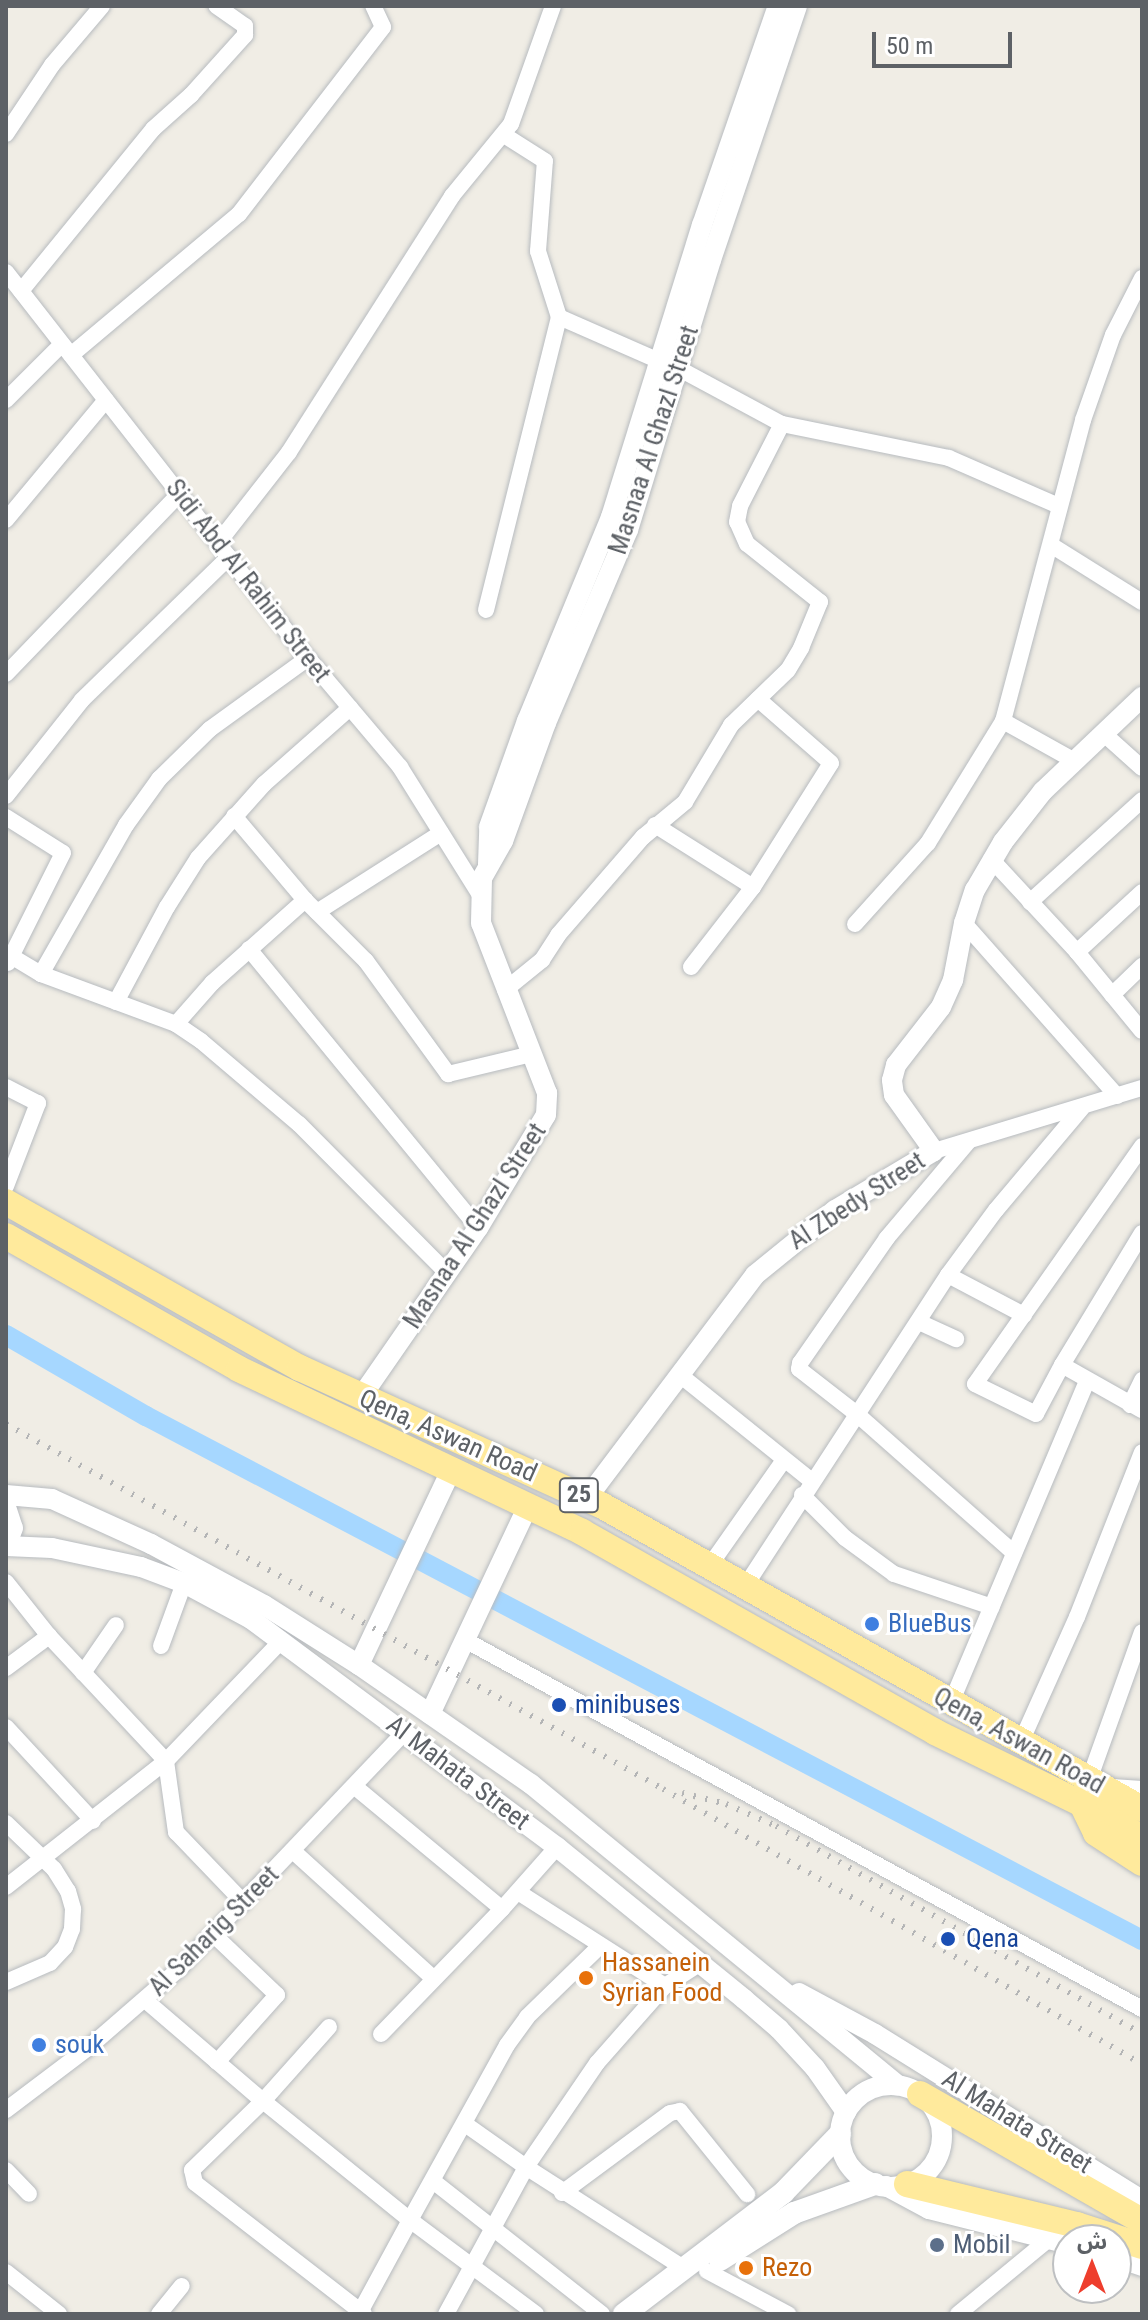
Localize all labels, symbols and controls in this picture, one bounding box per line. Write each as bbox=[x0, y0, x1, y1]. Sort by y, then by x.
scale bar bbox=[876, 16, 1016, 66]
text: 50 m bbox=[886, 32, 933, 60]
street label: Masnaa Al Ghazl Street bbox=[602, 322, 706, 558]
street label: Sidi Abd Al Rahim Street bbox=[159, 473, 337, 689]
street label: Masnaa Al Ghazl Street bbox=[397, 1117, 553, 1335]
street label: Al Zbedy Street bbox=[783, 1145, 931, 1257]
street label: Qena, Aswan Road bbox=[354, 1383, 542, 1489]
road number: 25 bbox=[557, 1475, 601, 1515]
place label: BlueBus bbox=[888, 1608, 972, 1640]
marker: BlueBus bbox=[863, 1615, 881, 1633]
street label: Qena, Aswan Road bbox=[928, 1681, 1110, 1801]
place label: minibuses bbox=[575, 1689, 680, 1721]
marker: minibuses bbox=[550, 1696, 568, 1714]
street label: Al Mahata Street bbox=[380, 1709, 536, 1837]
street label: Al Saharig Street bbox=[142, 1859, 286, 2003]
place label: Qena bbox=[966, 1923, 1019, 1955]
marker: Qena bbox=[937, 1928, 959, 1950]
place label: Hassanein Syrian Food bbox=[602, 1947, 722, 2008]
marker: Hassanein Syrian Food bbox=[577, 1969, 595, 1987]
place label: souk bbox=[55, 2029, 104, 2061]
marker: souk bbox=[30, 2036, 48, 2054]
street label: Al Mahata Street bbox=[936, 2063, 1098, 2181]
north arrow bbox=[1052, 2224, 1132, 2304]
place label: Mobil bbox=[953, 2229, 1010, 2261]
text: ش bbox=[1077, 2229, 1107, 2254]
marker: Mobil bbox=[928, 2236, 946, 2254]
place label: Rezo bbox=[762, 2252, 812, 2284]
marker: Rezo bbox=[737, 2259, 755, 2277]

